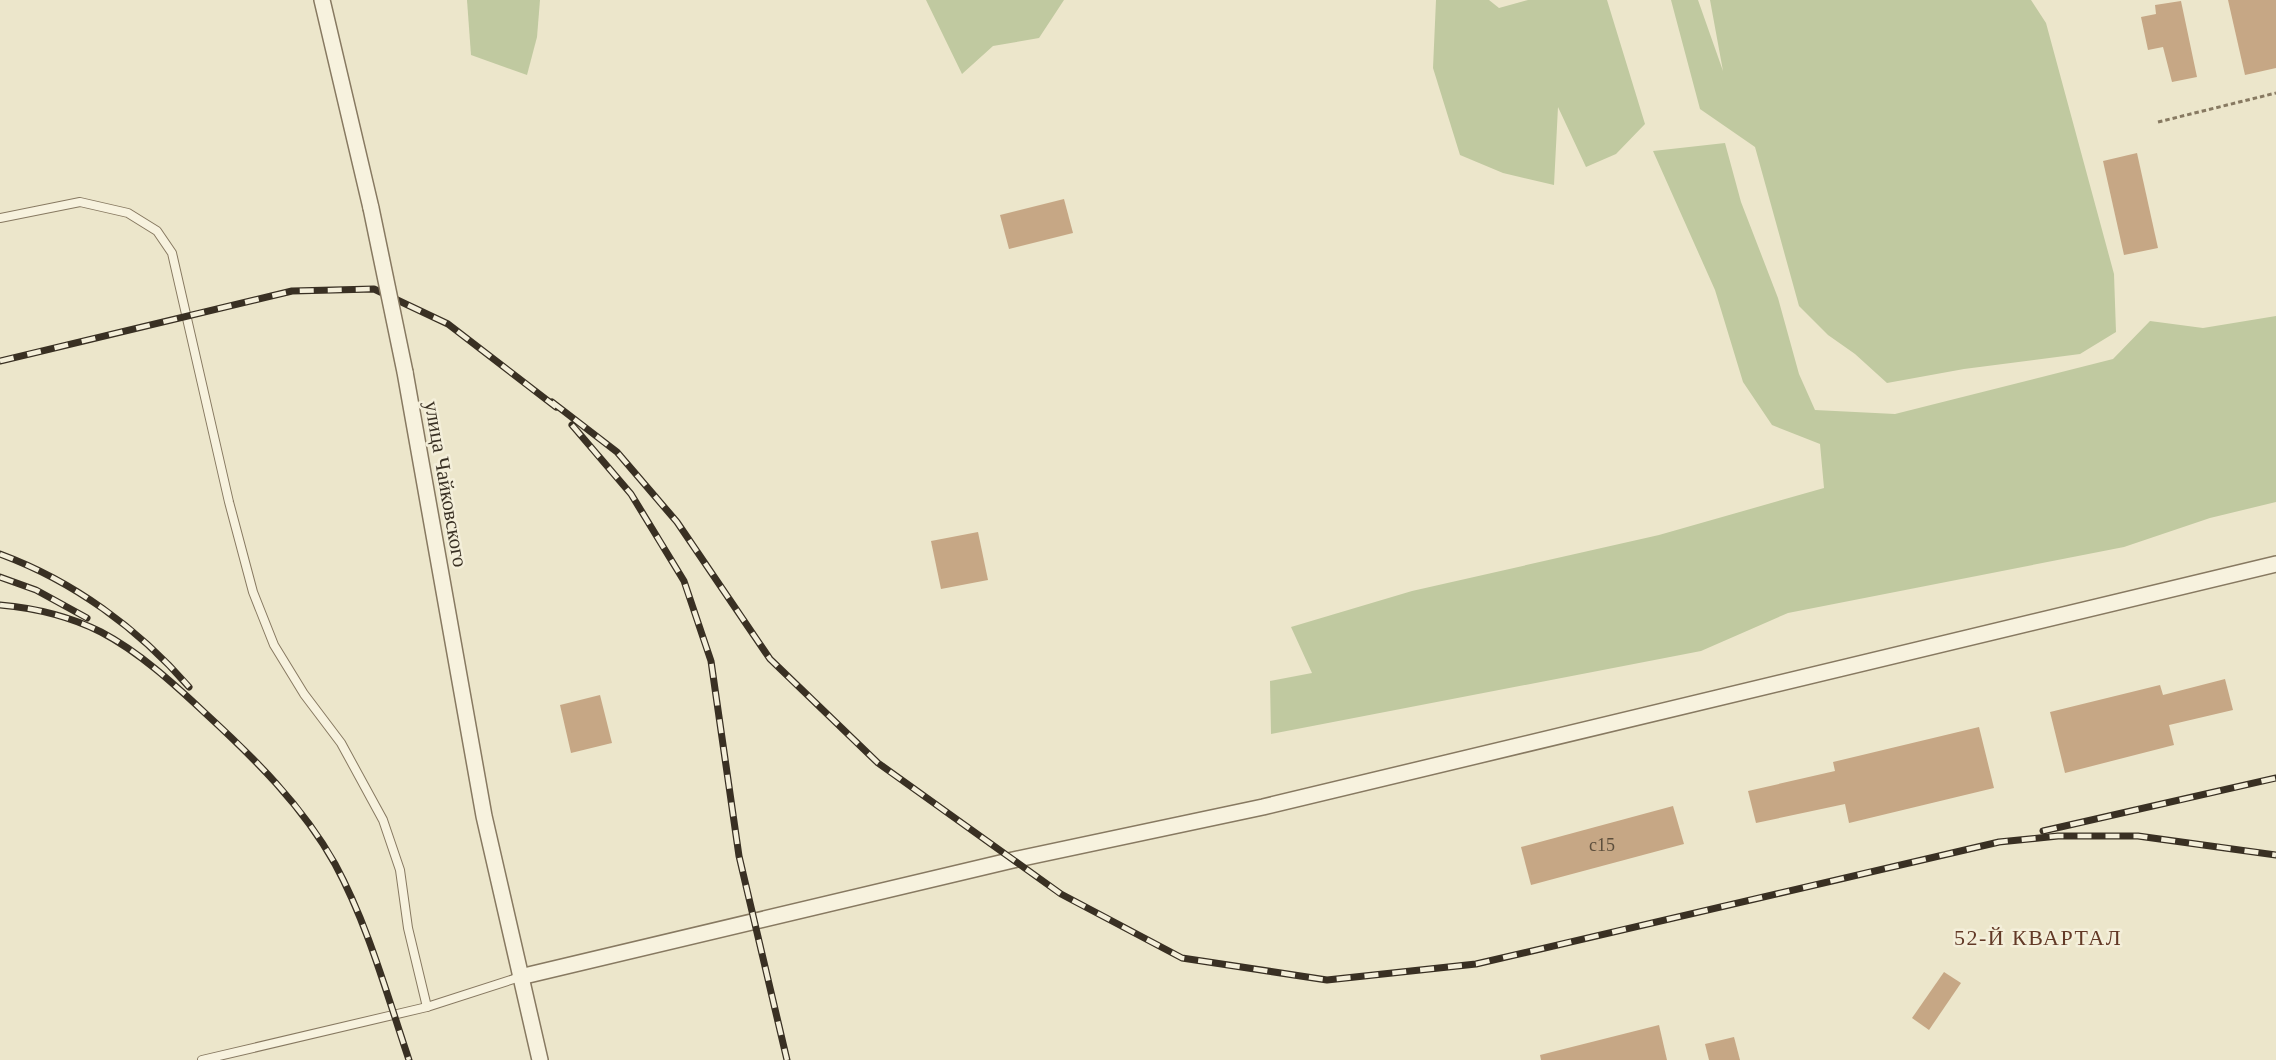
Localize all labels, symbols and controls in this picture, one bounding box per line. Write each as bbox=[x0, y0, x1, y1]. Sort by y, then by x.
street label: улица Чайковского bbox=[420, 399, 472, 569]
house number: с15 bbox=[1589, 835, 1615, 855]
district label: 52-Й КВАРТАЛ bbox=[1954, 925, 2122, 950]

